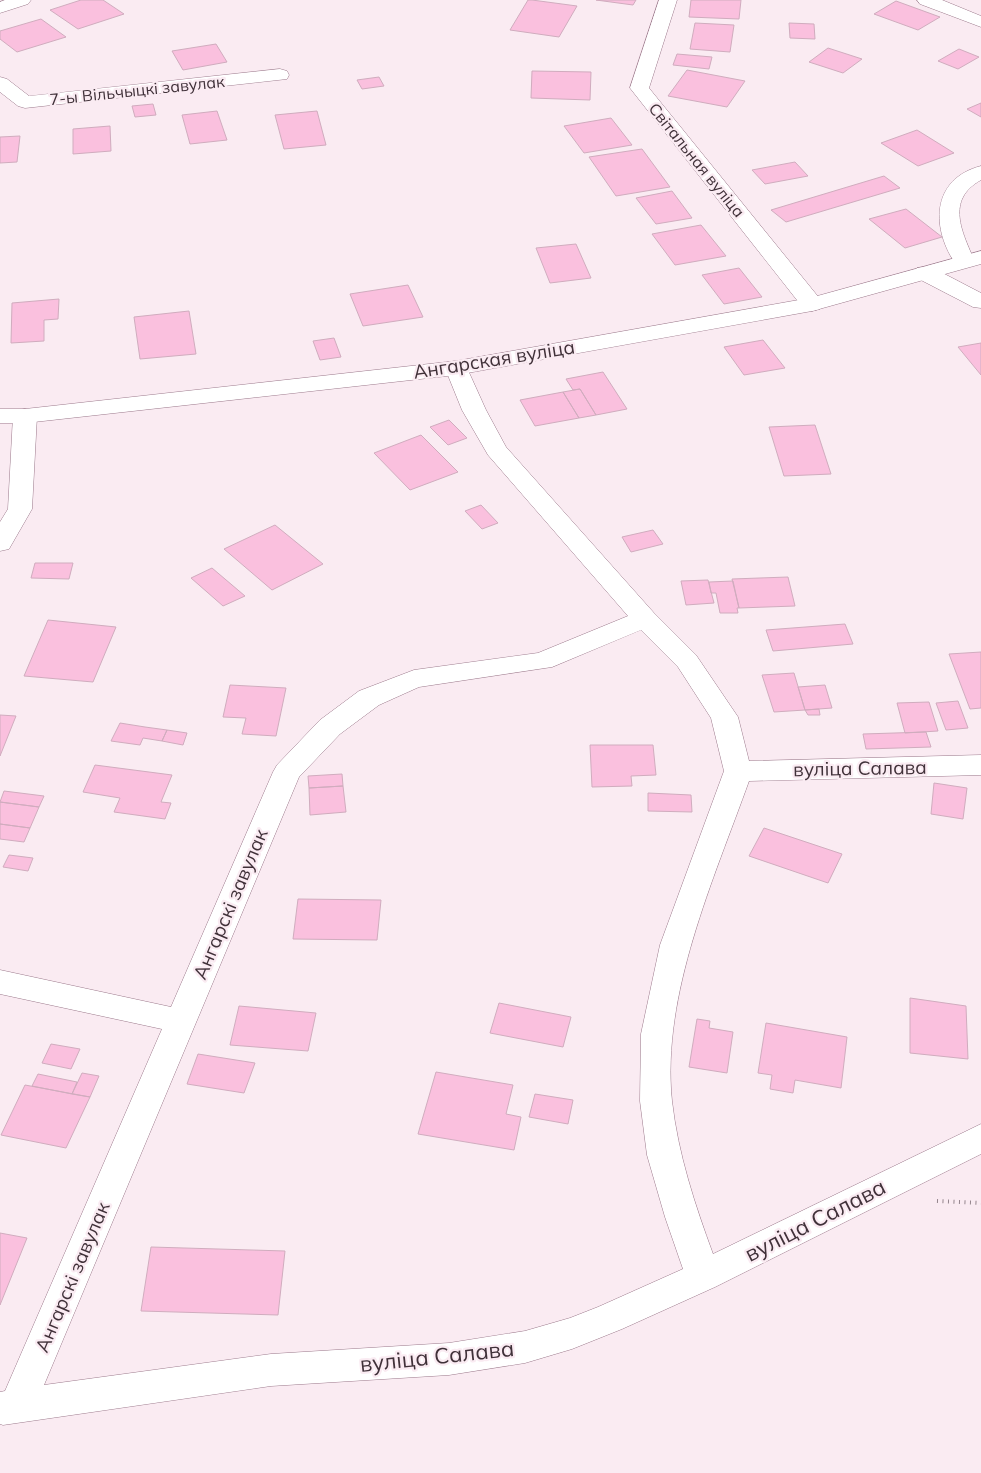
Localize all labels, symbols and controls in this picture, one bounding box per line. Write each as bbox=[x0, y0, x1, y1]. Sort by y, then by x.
street label: 7-ы Вільчыцкі завулак bbox=[49, 71, 226, 109]
street label: Світальная вуліца bbox=[645, 99, 749, 221]
street label: Ангарская вуліца bbox=[412, 334, 576, 384]
street label: вуліца Салава bbox=[793, 755, 927, 781]
street label: Ангарскі завулак bbox=[188, 825, 273, 983]
street label: вуліца Салава bbox=[740, 1172, 890, 1268]
street label: Ангарскі завулак bbox=[30, 1198, 115, 1356]
street label: вуліца Салава bbox=[359, 1334, 515, 1378]

